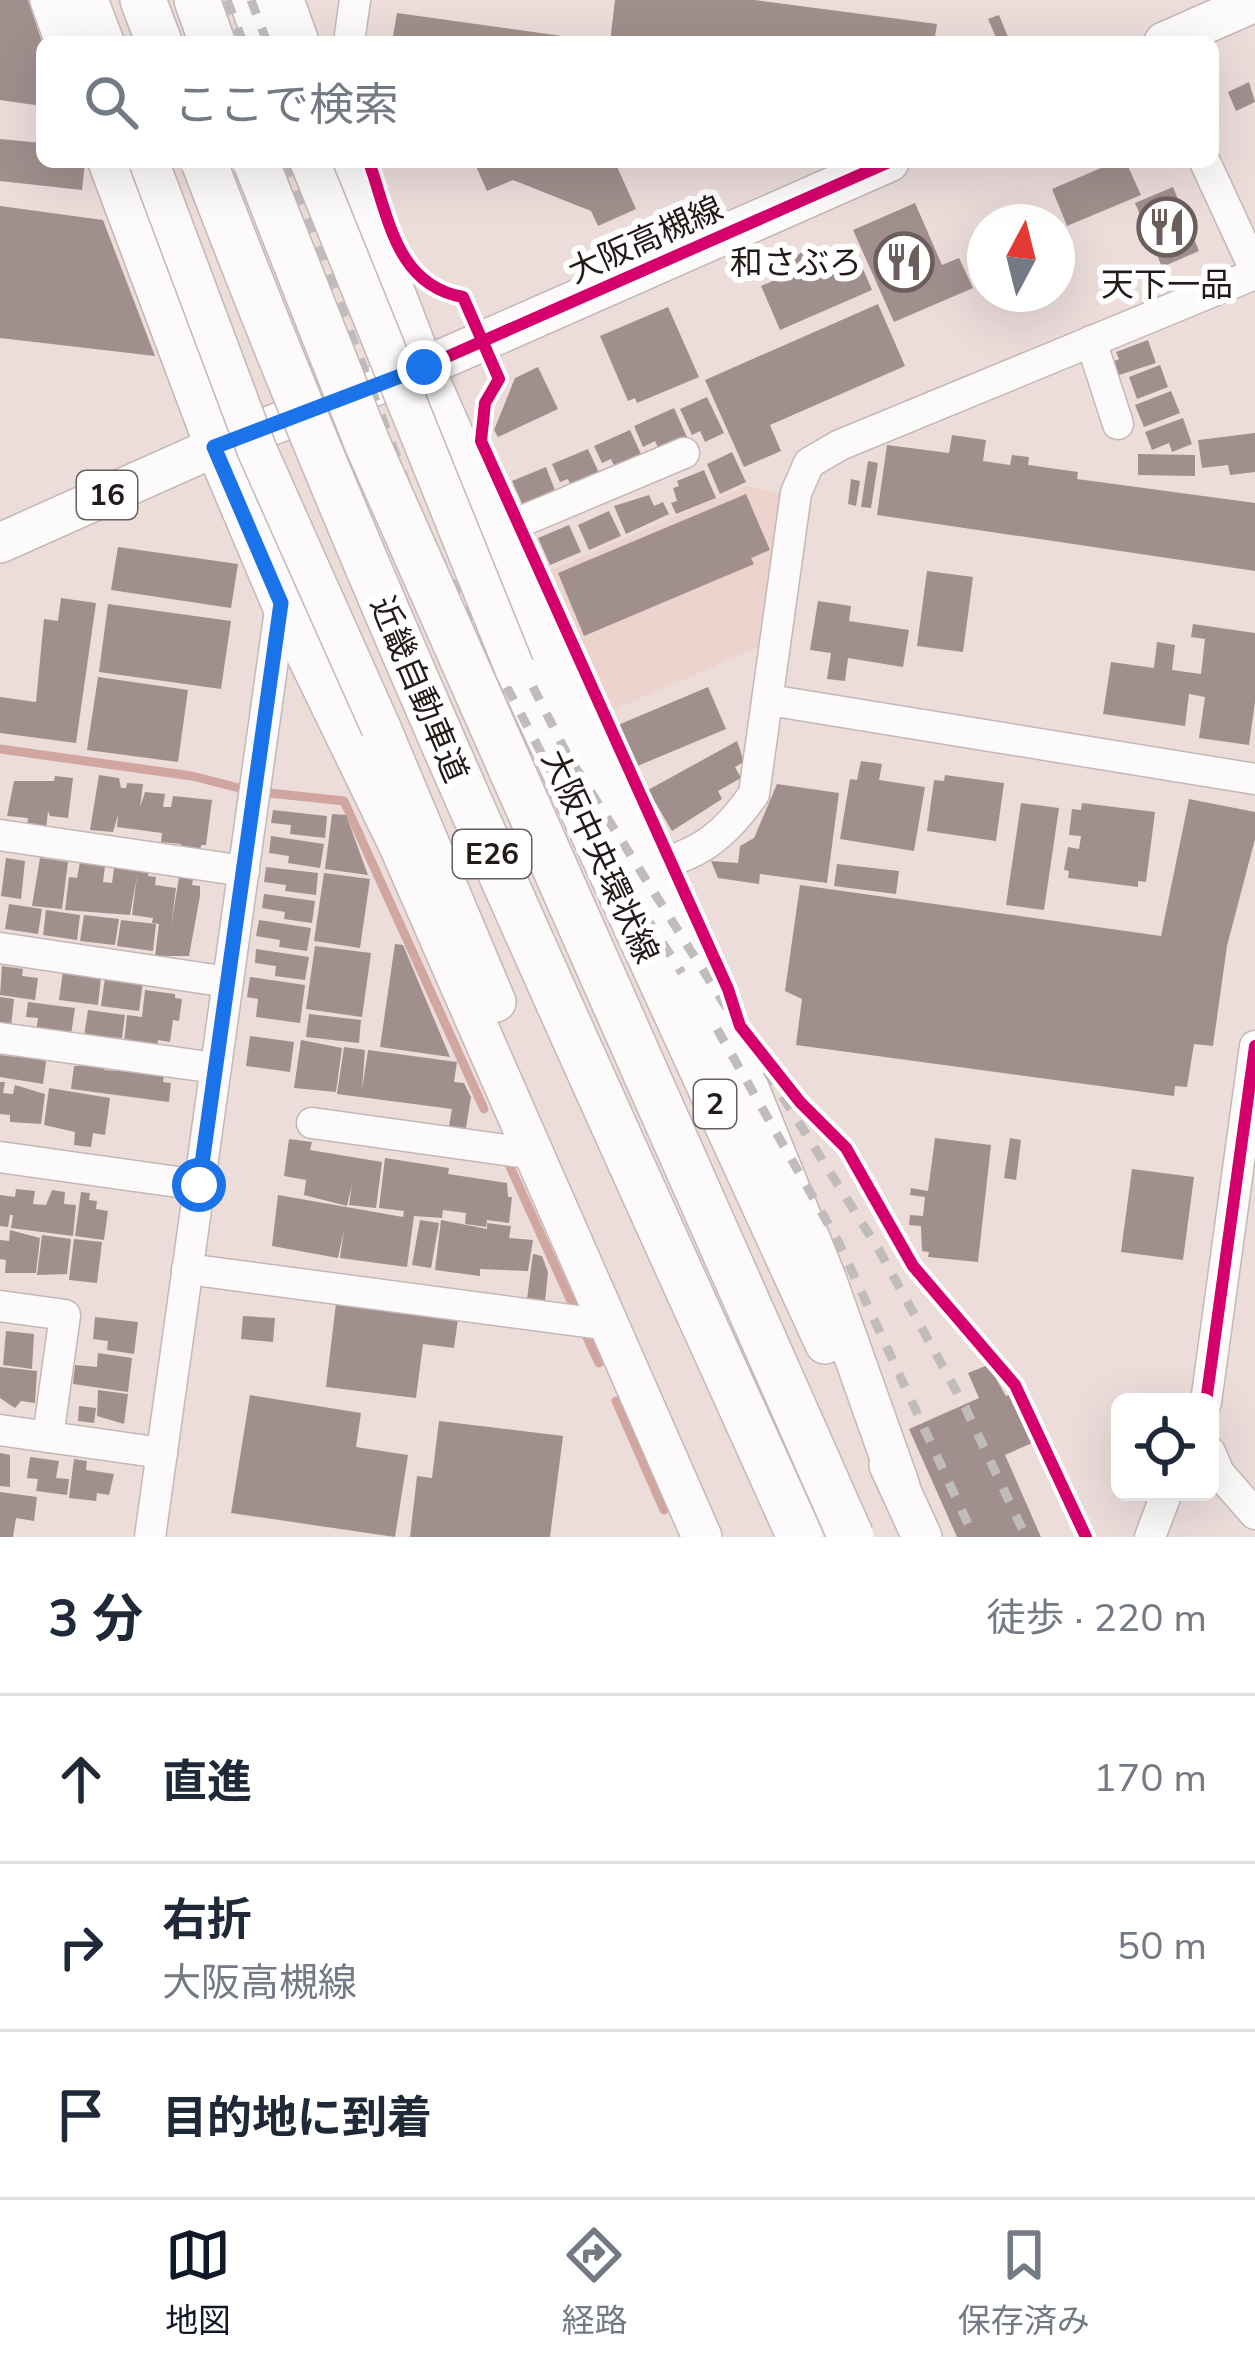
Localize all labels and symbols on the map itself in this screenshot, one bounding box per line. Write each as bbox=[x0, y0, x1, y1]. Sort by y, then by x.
street label: 大阪高槻線 bbox=[561, 186, 730, 294]
restaurant icon: 天下一品 bbox=[1136, 196, 1198, 258]
north arrow bbox=[967, 204, 1075, 312]
restaurant icon: 和さぶろ bbox=[873, 231, 935, 293]
place label: 和さぶろ bbox=[730, 241, 862, 286]
place label: 天下一品 bbox=[1101, 263, 1233, 308]
route end bbox=[397, 340, 451, 394]
road number: 16 bbox=[77, 471, 137, 519]
street label: 近畿自動車道 bbox=[359, 590, 478, 790]
street label: 大阪中央環状線 bbox=[530, 742, 669, 971]
road number: E26 bbox=[453, 830, 531, 878]
road number: 2 bbox=[694, 1080, 736, 1128]
route start bbox=[172, 1158, 226, 1212]

